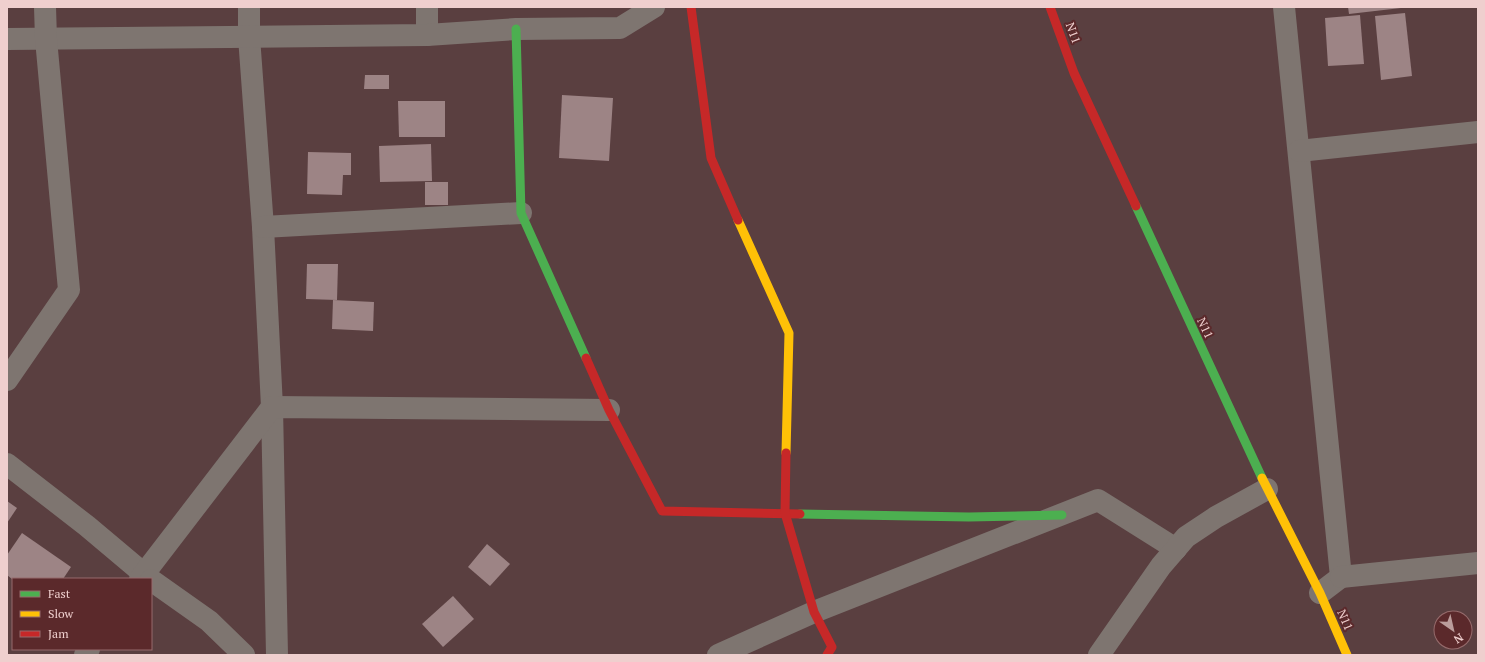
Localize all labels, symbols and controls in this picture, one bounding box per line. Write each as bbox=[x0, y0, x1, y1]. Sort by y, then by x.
street label: N11 bbox=[1063, 20, 1084, 46]
street label: N11 bbox=[1194, 315, 1217, 341]
legend bbox=[12, 578, 152, 650]
text: Fast bbox=[48, 586, 71, 601]
text: Slow bbox=[48, 606, 74, 621]
street label: N11 bbox=[1334, 607, 1357, 633]
north arrow bbox=[1433, 610, 1473, 650]
text: Jam bbox=[48, 626, 69, 641]
text: N bbox=[1451, 630, 1466, 647]

